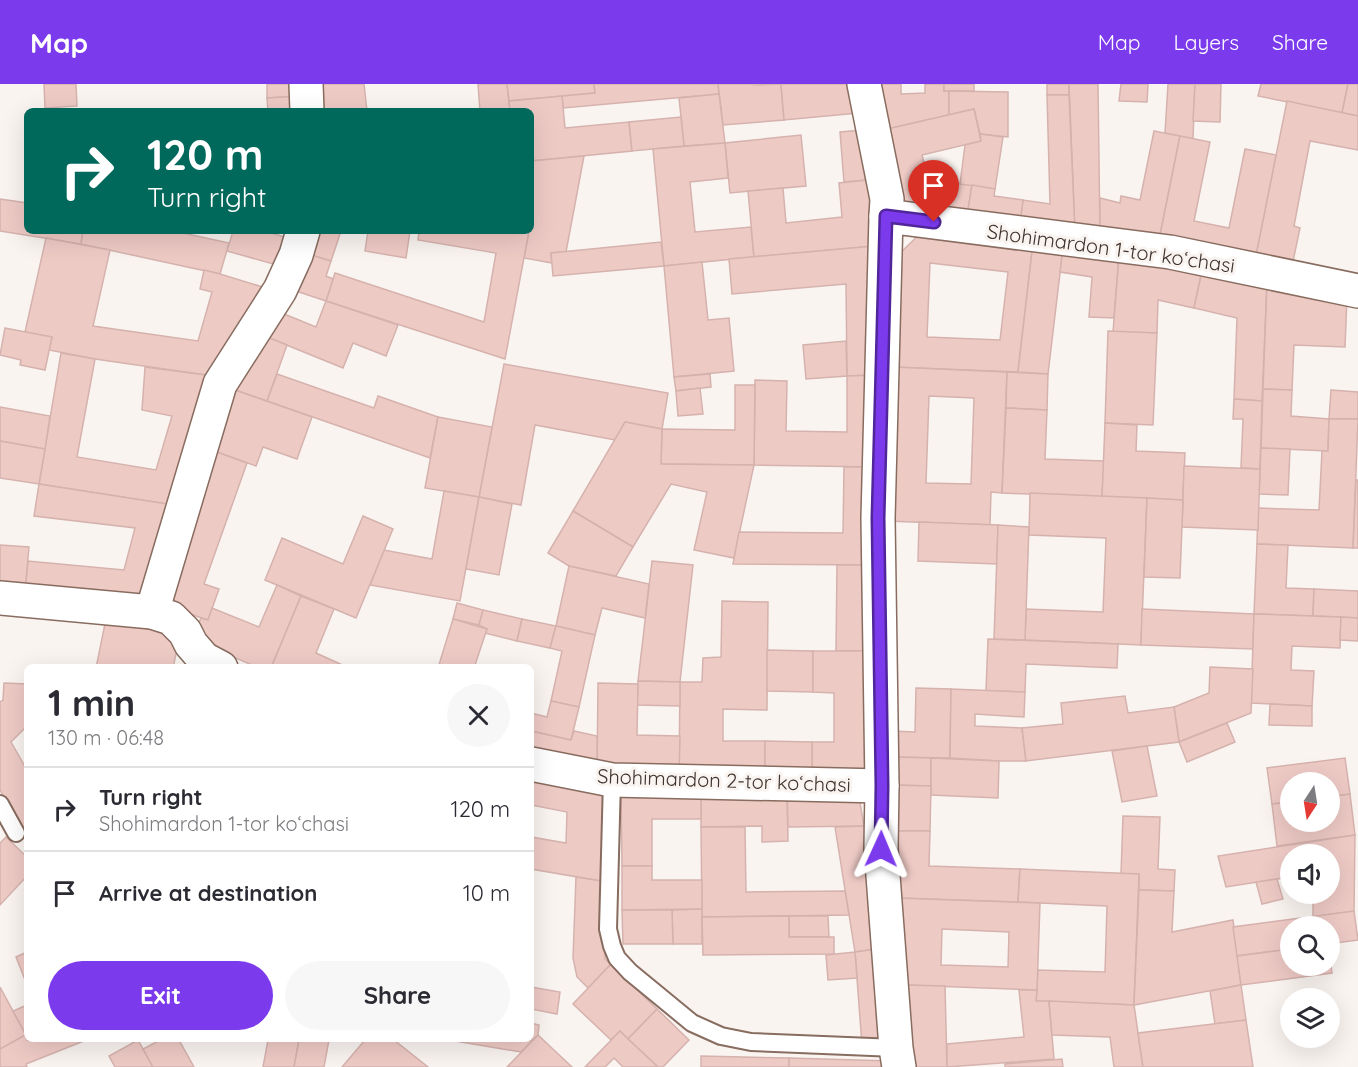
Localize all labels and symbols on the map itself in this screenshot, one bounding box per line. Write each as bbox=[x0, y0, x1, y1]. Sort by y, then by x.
pin bbox=[908, 160, 959, 222]
street label: Shohimardon 1-tor koʻchasi bbox=[985, 218, 1237, 278]
street label: Shohimardon 2-tor koʻchasi bbox=[597, 763, 851, 797]
north arrow bbox=[1280, 772, 1340, 832]
position arrow bbox=[849, 817, 913, 881]

